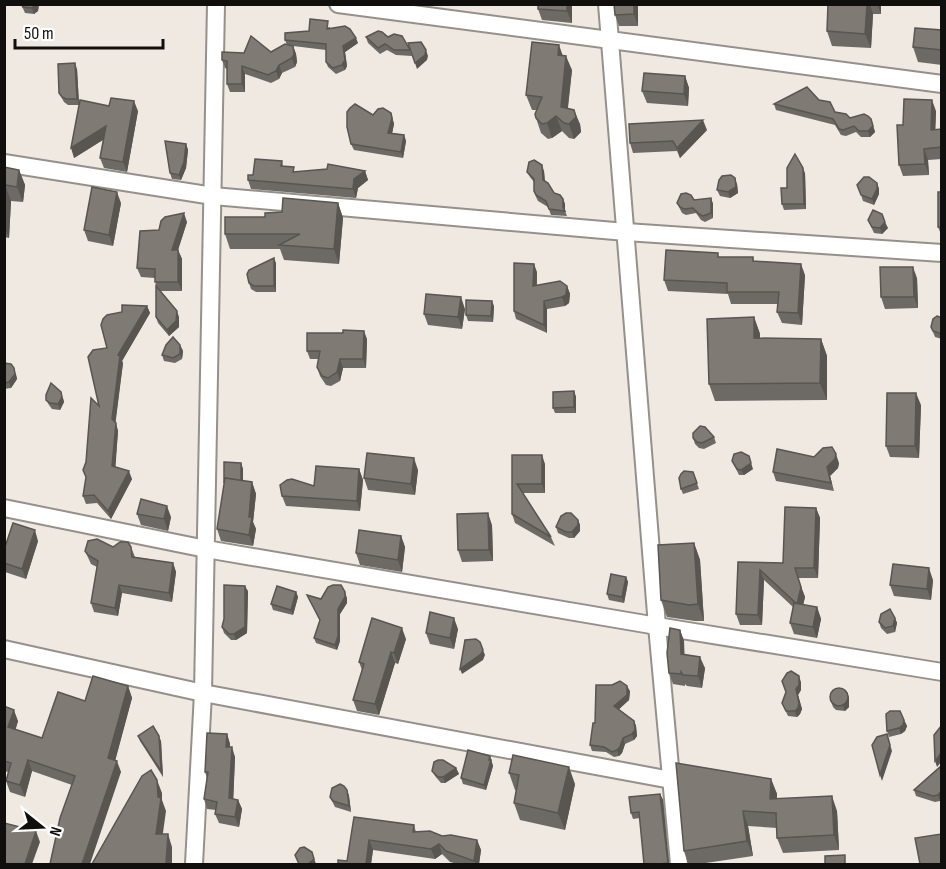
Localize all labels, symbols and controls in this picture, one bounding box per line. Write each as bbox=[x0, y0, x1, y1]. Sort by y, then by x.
scale bar bbox=[15, 12, 164, 50]
text: 50 m bbox=[24, 23, 54, 44]
north arrow bbox=[12, 797, 72, 857]
text: N bbox=[44, 824, 65, 838]

